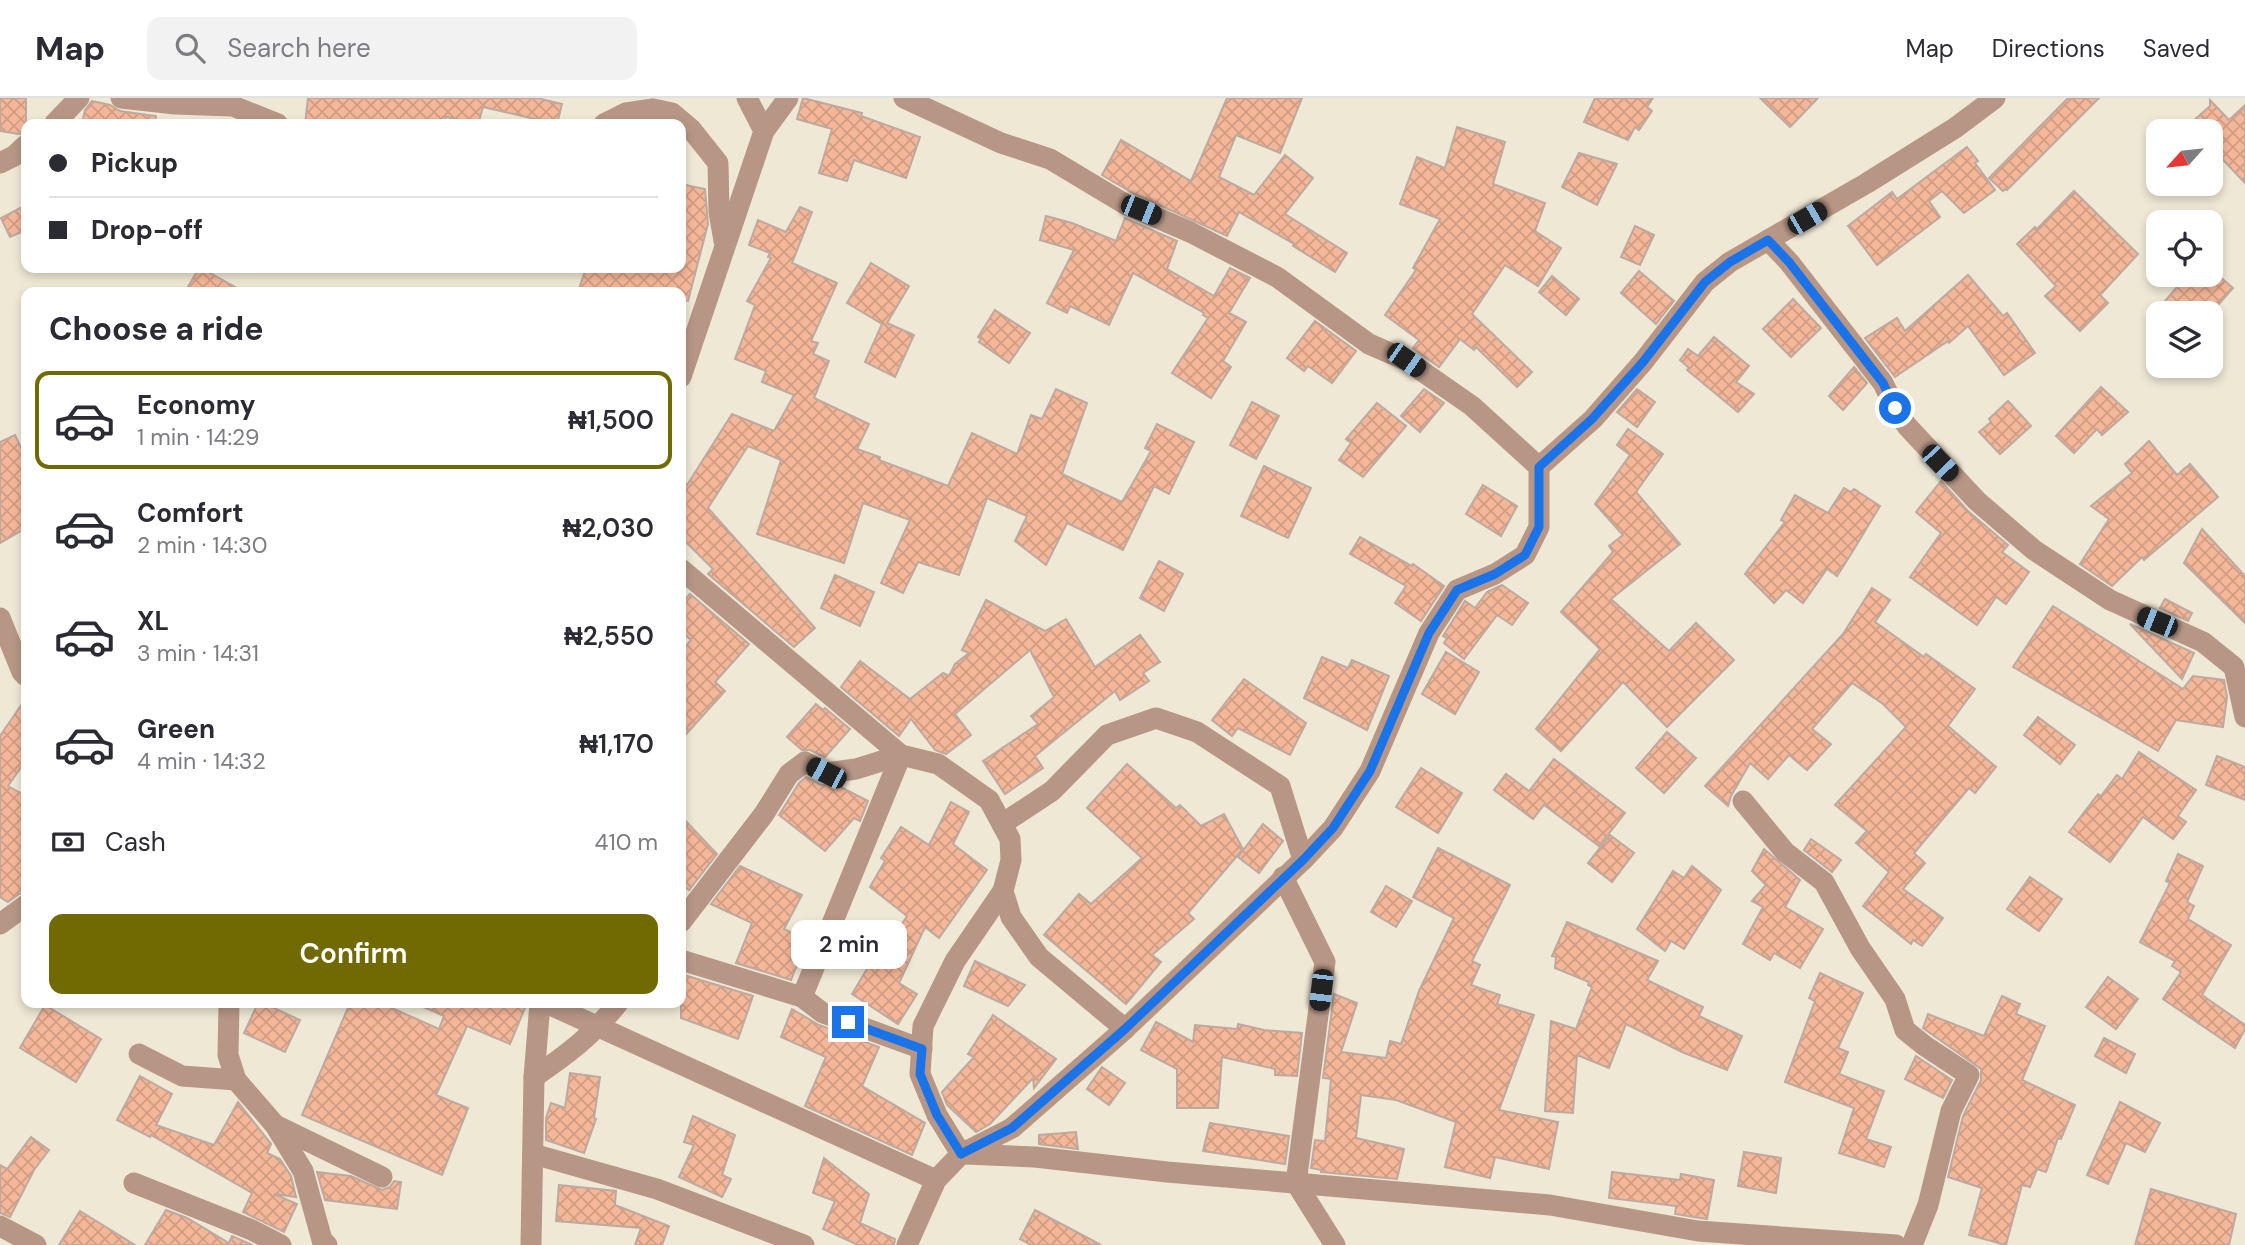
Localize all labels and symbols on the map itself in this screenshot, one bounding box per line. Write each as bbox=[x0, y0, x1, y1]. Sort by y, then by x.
north arrow bbox=[2146, 119, 2222, 196]
car bbox=[1118, 192, 1165, 228]
car bbox=[1784, 198, 1831, 238]
car bbox=[1383, 339, 1430, 381]
route start bbox=[1879, 392, 1911, 424]
car bbox=[1918, 441, 1963, 485]
car bbox=[2134, 604, 2181, 640]
car bbox=[803, 754, 850, 792]
callout: 2 min bbox=[790, 920, 906, 970]
car bbox=[1309, 968, 1334, 1012]
route end bbox=[832, 1006, 864, 1038]

